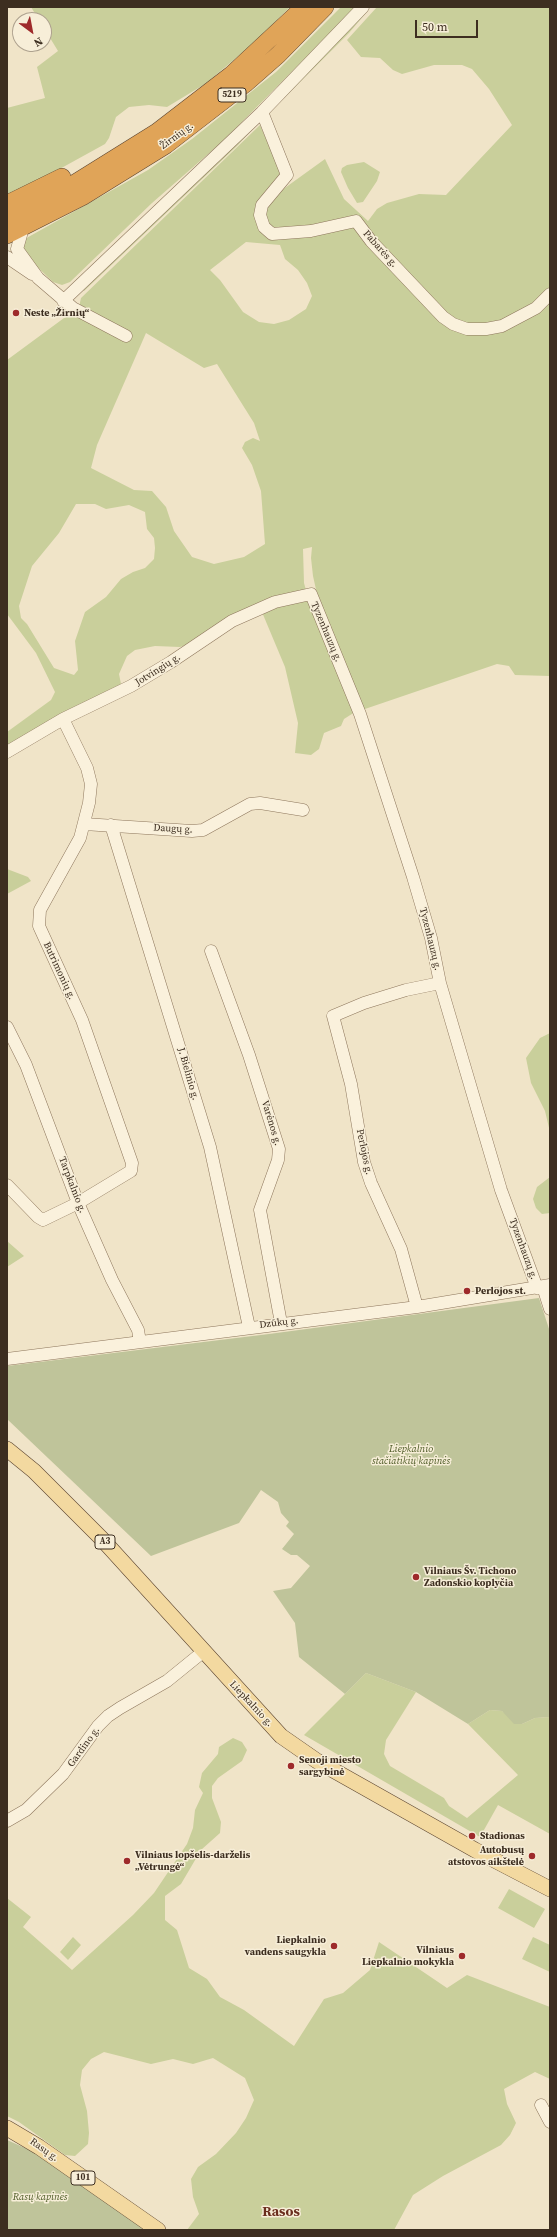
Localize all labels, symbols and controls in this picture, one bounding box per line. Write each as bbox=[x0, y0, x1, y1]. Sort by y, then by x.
north arrow bbox=[12, 12, 52, 52]
scale bar bbox=[417, 12, 480, 38]
text: 50 m bbox=[422, 19, 448, 35]
text: N bbox=[31, 33, 45, 50]
road number: 5219 bbox=[218, 88, 246, 102]
street label: Žirnių g. bbox=[158, 120, 196, 152]
street label: Pabarės g. bbox=[360, 228, 400, 270]
place label: Neste „Žirnių“ bbox=[24, 307, 89, 319]
marker: Neste „Žirnių“ bbox=[11, 308, 21, 318]
street label: Tyzenhauzų g. bbox=[308, 600, 344, 664]
street label: Jotvingių g. bbox=[133, 651, 183, 689]
street label: Daugų g. bbox=[153, 822, 193, 836]
street label: Tyzenhauzų g. bbox=[416, 906, 444, 972]
street label: Butrimonių g. bbox=[40, 940, 78, 1002]
street label: J. Bielinio g. bbox=[175, 1046, 201, 1102]
street label: Varėnos g. bbox=[258, 1099, 284, 1147]
street label: Perlojos g. bbox=[353, 1128, 375, 1176]
street label: Tarpkalnio g. bbox=[56, 1155, 88, 1215]
street label: Tyzenhauzų g. bbox=[506, 1217, 540, 1281]
place label: Perlojos st. bbox=[475, 1285, 526, 1297]
marker: Perlojos st. bbox=[462, 1286, 472, 1296]
street label: Dzūkų g. bbox=[259, 1315, 299, 1331]
park label: Liepkalnio stačiatikių kapinės bbox=[372, 1443, 450, 1466]
road number: A3 bbox=[95, 1535, 115, 1549]
place label: Vilniaus Šv. Tichono Zadonskio koplyčia bbox=[424, 1565, 516, 1588]
marker: Vilniaus Šv. Tichono Zadonskio koplyčia bbox=[411, 1572, 421, 1582]
street label: Liepkalnio g. bbox=[227, 1679, 275, 1729]
street label: Gardino g. bbox=[65, 1725, 103, 1769]
place label: Senoji miesto sargybinė bbox=[299, 1754, 361, 1778]
marker: Senoji miesto sargybinė bbox=[286, 1761, 296, 1771]
place label: Stadionas bbox=[480, 1830, 525, 1842]
marker: Stadionas bbox=[467, 1831, 477, 1841]
place label: Autobusų atstovos aikštelė bbox=[448, 1844, 524, 1868]
place label: Vilniaus lopšelis-darželis „Vėtrungė“ bbox=[135, 1849, 250, 1872]
marker: Autobusų atstovos aikštelė bbox=[527, 1851, 537, 1861]
marker: Vilniaus lopšelis-darželis „Vėtrungė“ bbox=[122, 1856, 132, 1866]
place label: Liepkalnio vandens saugykla bbox=[245, 1934, 326, 1958]
marker: Liepkalnio vandens saugykla bbox=[329, 1941, 339, 1951]
place label: Vilniaus Liepkalnio mokykla bbox=[362, 1944, 454, 1968]
marker: Vilniaus Liepkalnio mokykla bbox=[457, 1951, 467, 1961]
street label: Rasų g. bbox=[27, 2136, 61, 2164]
road number: 101 bbox=[71, 2171, 95, 2185]
park label: Rasų kapinės bbox=[13, 2191, 67, 2203]
district label: Rasos bbox=[262, 2204, 300, 2220]

